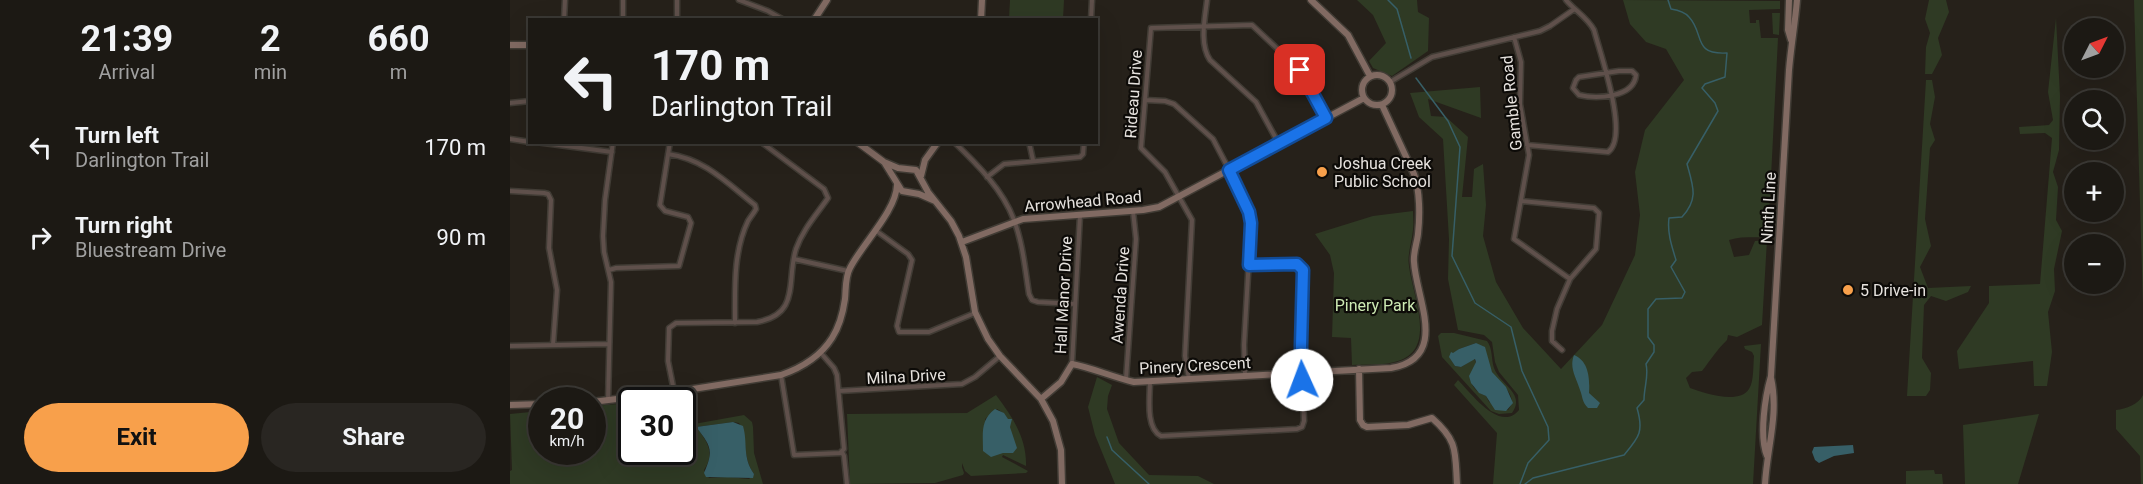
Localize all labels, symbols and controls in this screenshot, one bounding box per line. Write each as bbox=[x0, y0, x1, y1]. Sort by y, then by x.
text: 21:39 bbox=[80, 18, 173, 60]
text: 2 bbox=[260, 18, 281, 60]
text: 660 bbox=[368, 18, 430, 60]
north arrow bbox=[2064, 18, 2124, 78]
map controls bbox=[2064, 18, 2124, 294]
text: 170 m bbox=[651, 41, 770, 90]
icon: left bbox=[552, 42, 630, 120]
pin bbox=[1274, 44, 1325, 95]
street label: Rideau Drive bbox=[1121, 49, 1146, 139]
icon: arrive bbox=[1283, 53, 1316, 86]
street label: Gamble Road bbox=[1497, 54, 1526, 152]
text: Arrival bbox=[98, 60, 155, 84]
text: min bbox=[254, 60, 287, 84]
text: m bbox=[390, 60, 407, 84]
button: search bbox=[2064, 90, 2124, 150]
text: Darlington Trail bbox=[651, 91, 832, 123]
text: Turn left bbox=[75, 123, 159, 148]
icon: left bbox=[24, 131, 57, 164]
text: 170 m bbox=[424, 135, 486, 160]
text: Darlington Trail bbox=[75, 148, 209, 172]
place label: Joshua Creek Public School bbox=[1334, 154, 1432, 191]
button: + bbox=[2064, 162, 2124, 222]
marker: Joshua Creek Public School bbox=[1315, 165, 1329, 179]
street label: Ninth Line bbox=[1757, 172, 1780, 244]
street label: Arrowhead Road bbox=[1023, 187, 1143, 216]
text: Turn right bbox=[75, 213, 172, 238]
icon: right bbox=[24, 221, 57, 254]
text: 90 m bbox=[437, 225, 486, 250]
button: − bbox=[2064, 234, 2124, 294]
street label: Hall Manor Drive bbox=[1051, 236, 1076, 354]
text: Bluestream Drive bbox=[75, 238, 226, 262]
street label: Awenda Drive bbox=[1108, 246, 1133, 344]
place label: 5 Drive-in bbox=[1860, 281, 1926, 300]
marker: 5 Drive-in bbox=[1841, 283, 1855, 297]
park label: Pinery Park bbox=[1335, 296, 1416, 315]
position arrow bbox=[1270, 348, 1334, 412]
street label: Pinery Crescent bbox=[1139, 353, 1251, 378]
street label: Milna Drive bbox=[866, 365, 946, 388]
speed limit sign: 30 bbox=[618, 387, 696, 465]
text: 20 bbox=[550, 401, 584, 436]
button: Exit bbox=[24, 403, 249, 472]
button: Share bbox=[261, 403, 486, 472]
text: km/h bbox=[549, 432, 585, 450]

